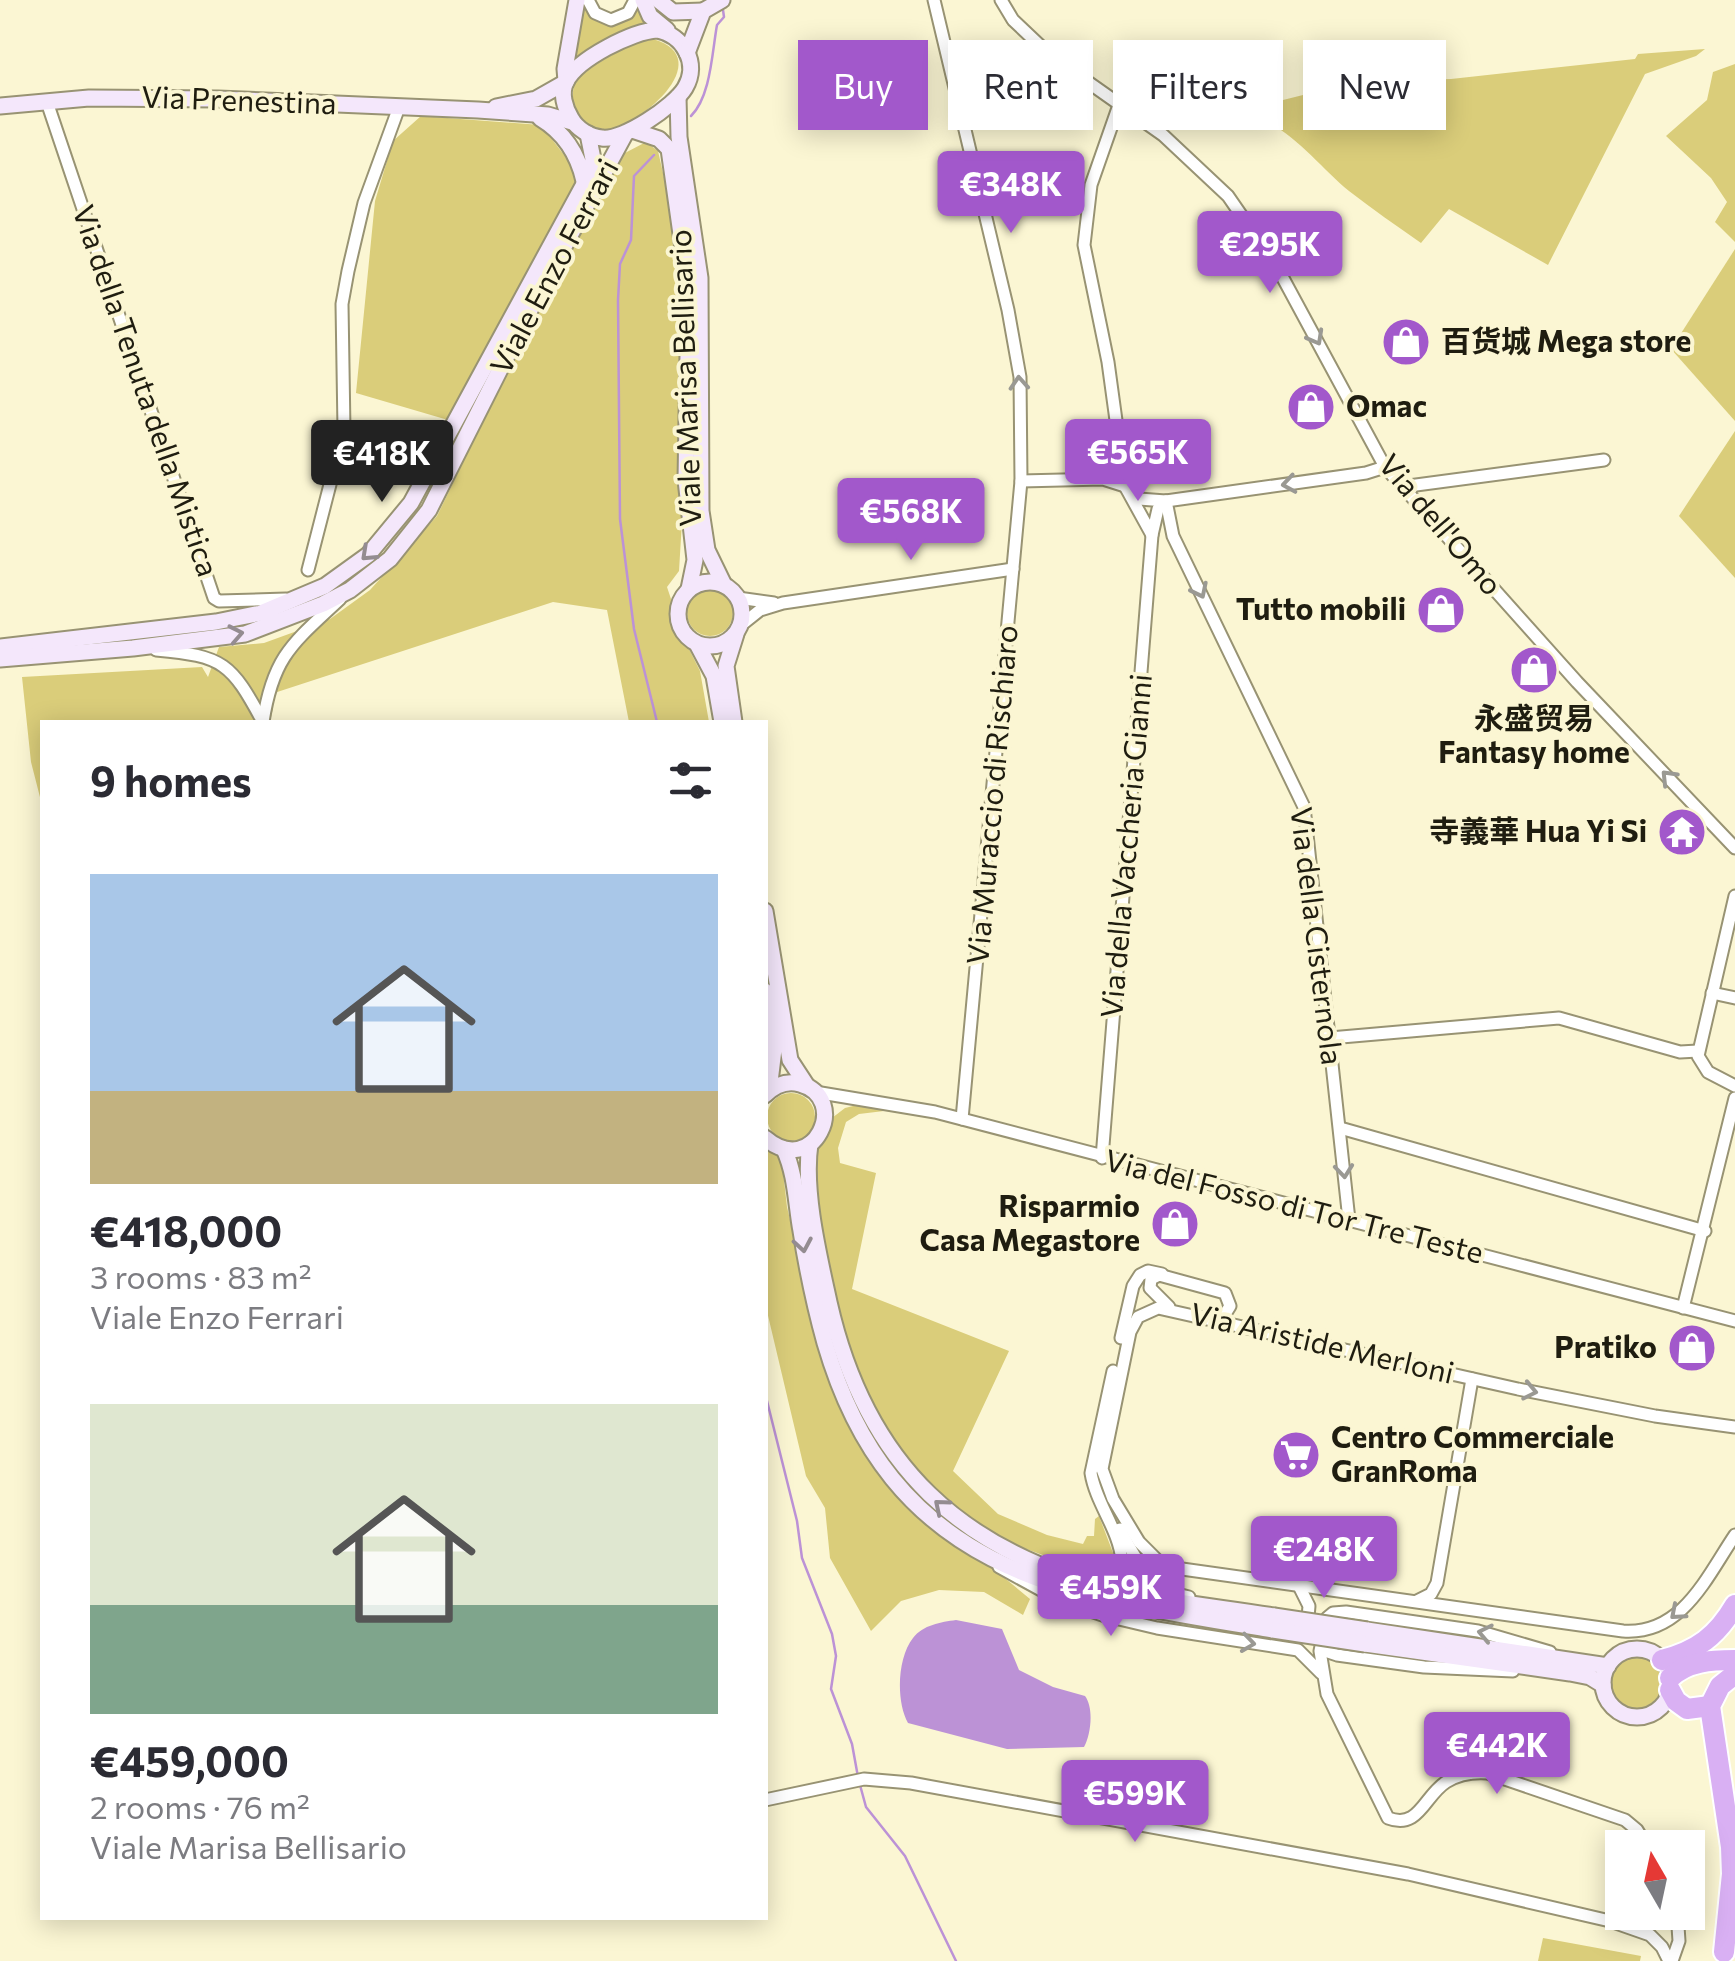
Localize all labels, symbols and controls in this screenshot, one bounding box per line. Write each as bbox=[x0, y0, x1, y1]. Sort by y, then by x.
chip: Buy bbox=[798, 40, 928, 130]
chip: Rent bbox=[948, 40, 1093, 130]
chip: Filters bbox=[1113, 40, 1283, 130]
chip: New bbox=[1303, 40, 1446, 130]
street label: Via Prenestina bbox=[141, 77, 337, 120]
pin: €348K bbox=[941, 151, 1081, 236]
street label: Viale Enzo Ferrari bbox=[481, 152, 625, 380]
text: €348K bbox=[960, 163, 1062, 203]
street label: Via della Tenuta della Mistica bbox=[66, 200, 228, 581]
pin: €295K bbox=[1200, 211, 1340, 296]
text: €295K bbox=[1219, 223, 1321, 263]
street label: Viale Marisa Bellisario bbox=[660, 229, 707, 527]
shop icon: 百货城 Mega store bbox=[1380, 316, 1432, 368]
place label: 百货城 Mega store bbox=[1441, 321, 1691, 358]
one-way arrow bbox=[1304, 327, 1324, 345]
one-way arrow bbox=[1009, 375, 1030, 391]
shop icon: Omac bbox=[1285, 381, 1337, 433]
place label: Omac bbox=[1346, 386, 1427, 423]
pin: €565K bbox=[1068, 419, 1208, 504]
pin: €418K bbox=[312, 420, 452, 505]
text: €565K bbox=[1087, 431, 1189, 471]
text: €418K bbox=[333, 432, 431, 472]
street label: Via dell'Omo bbox=[1372, 445, 1512, 601]
one-way arrow bbox=[1281, 472, 1297, 493]
pin: €568K bbox=[841, 478, 981, 563]
text: €568K bbox=[859, 490, 963, 530]
one-way arrow bbox=[361, 542, 379, 560]
one-way arrow bbox=[1188, 581, 1208, 599]
shop icon: Tutto mobili bbox=[1415, 584, 1467, 636]
place label: Tutto mobili bbox=[1236, 589, 1406, 626]
street label: Via Muraccio di Rischiaro bbox=[957, 624, 1024, 966]
one-way arrow bbox=[227, 625, 244, 646]
shop icon: 永盛贸易 Fantasy home bbox=[1508, 644, 1560, 696]
street label: Via della Vaccheria Gianni bbox=[1091, 672, 1158, 1020]
place label: 永盛贸易 Fantasy home bbox=[1438, 698, 1630, 769]
icon: filters bbox=[663, 753, 718, 808]
text: 9 homes bbox=[90, 754, 252, 806]
one-way arrow bbox=[1662, 771, 1680, 789]
street label: Via della Cisternola bbox=[1284, 805, 1353, 1067]
temple icon: 寺義華 Hua Yi Si bbox=[1656, 806, 1708, 858]
place label: 寺義華 Hua Yi Si bbox=[1429, 811, 1647, 848]
icon: home bbox=[314, 939, 494, 1119]
street label: Via del Fosso di Tor Tre Teste bbox=[1102, 1140, 1488, 1270]
one-way arrow bbox=[1333, 1163, 1355, 1179]
place label: Risparmio Casa Megastore bbox=[919, 1186, 1140, 1257]
shop icon: Risparmio Casa Megastore bbox=[1149, 1198, 1201, 1250]
text: €418,000 bbox=[90, 1204, 282, 1256]
one-way arrow bbox=[792, 1236, 813, 1253]
text: 3 rooms · 83 m² bbox=[90, 1256, 312, 1296]
street label: Via Aristide Merloni bbox=[1187, 1293, 1458, 1390]
text: Viale Enzo Ferrari bbox=[90, 1296, 344, 1336]
shop icon: Pratiko bbox=[1666, 1322, 1718, 1374]
place label: Pratiko bbox=[1554, 1327, 1657, 1364]
one-way arrow bbox=[1521, 1380, 1538, 1401]
place label: Centro Commerciale GranRoma bbox=[1331, 1417, 1614, 1488]
supermarket icon: Centro Commerciale GranRoma bbox=[1270, 1429, 1322, 1481]
icon: home bbox=[314, 1469, 494, 1649]
one-way arrow bbox=[935, 1500, 953, 1518]
pin: €248K bbox=[1254, 1516, 1394, 1601]
text: €248K bbox=[1273, 1528, 1375, 1568]
pin: €459K bbox=[1041, 1554, 1181, 1639]
text: €459K bbox=[1060, 1566, 1162, 1606]
one-way arrow bbox=[1670, 1601, 1688, 1619]
one-way arrow bbox=[1476, 1624, 1493, 1645]
one-way arrow bbox=[1241, 1632, 1257, 1653]
pin: €442K bbox=[1427, 1712, 1567, 1797]
text: €442K bbox=[1446, 1724, 1548, 1764]
text: €459,000 bbox=[90, 1734, 289, 1786]
pin: €599K bbox=[1065, 1760, 1205, 1845]
text: €599K bbox=[1083, 1772, 1187, 1812]
text: 2 rooms · 76 m² bbox=[90, 1786, 310, 1826]
text: Viale Marisa Bellisario bbox=[90, 1826, 407, 1866]
north arrow bbox=[1605, 1830, 1705, 1930]
map controls bbox=[1605, 1830, 1705, 1930]

